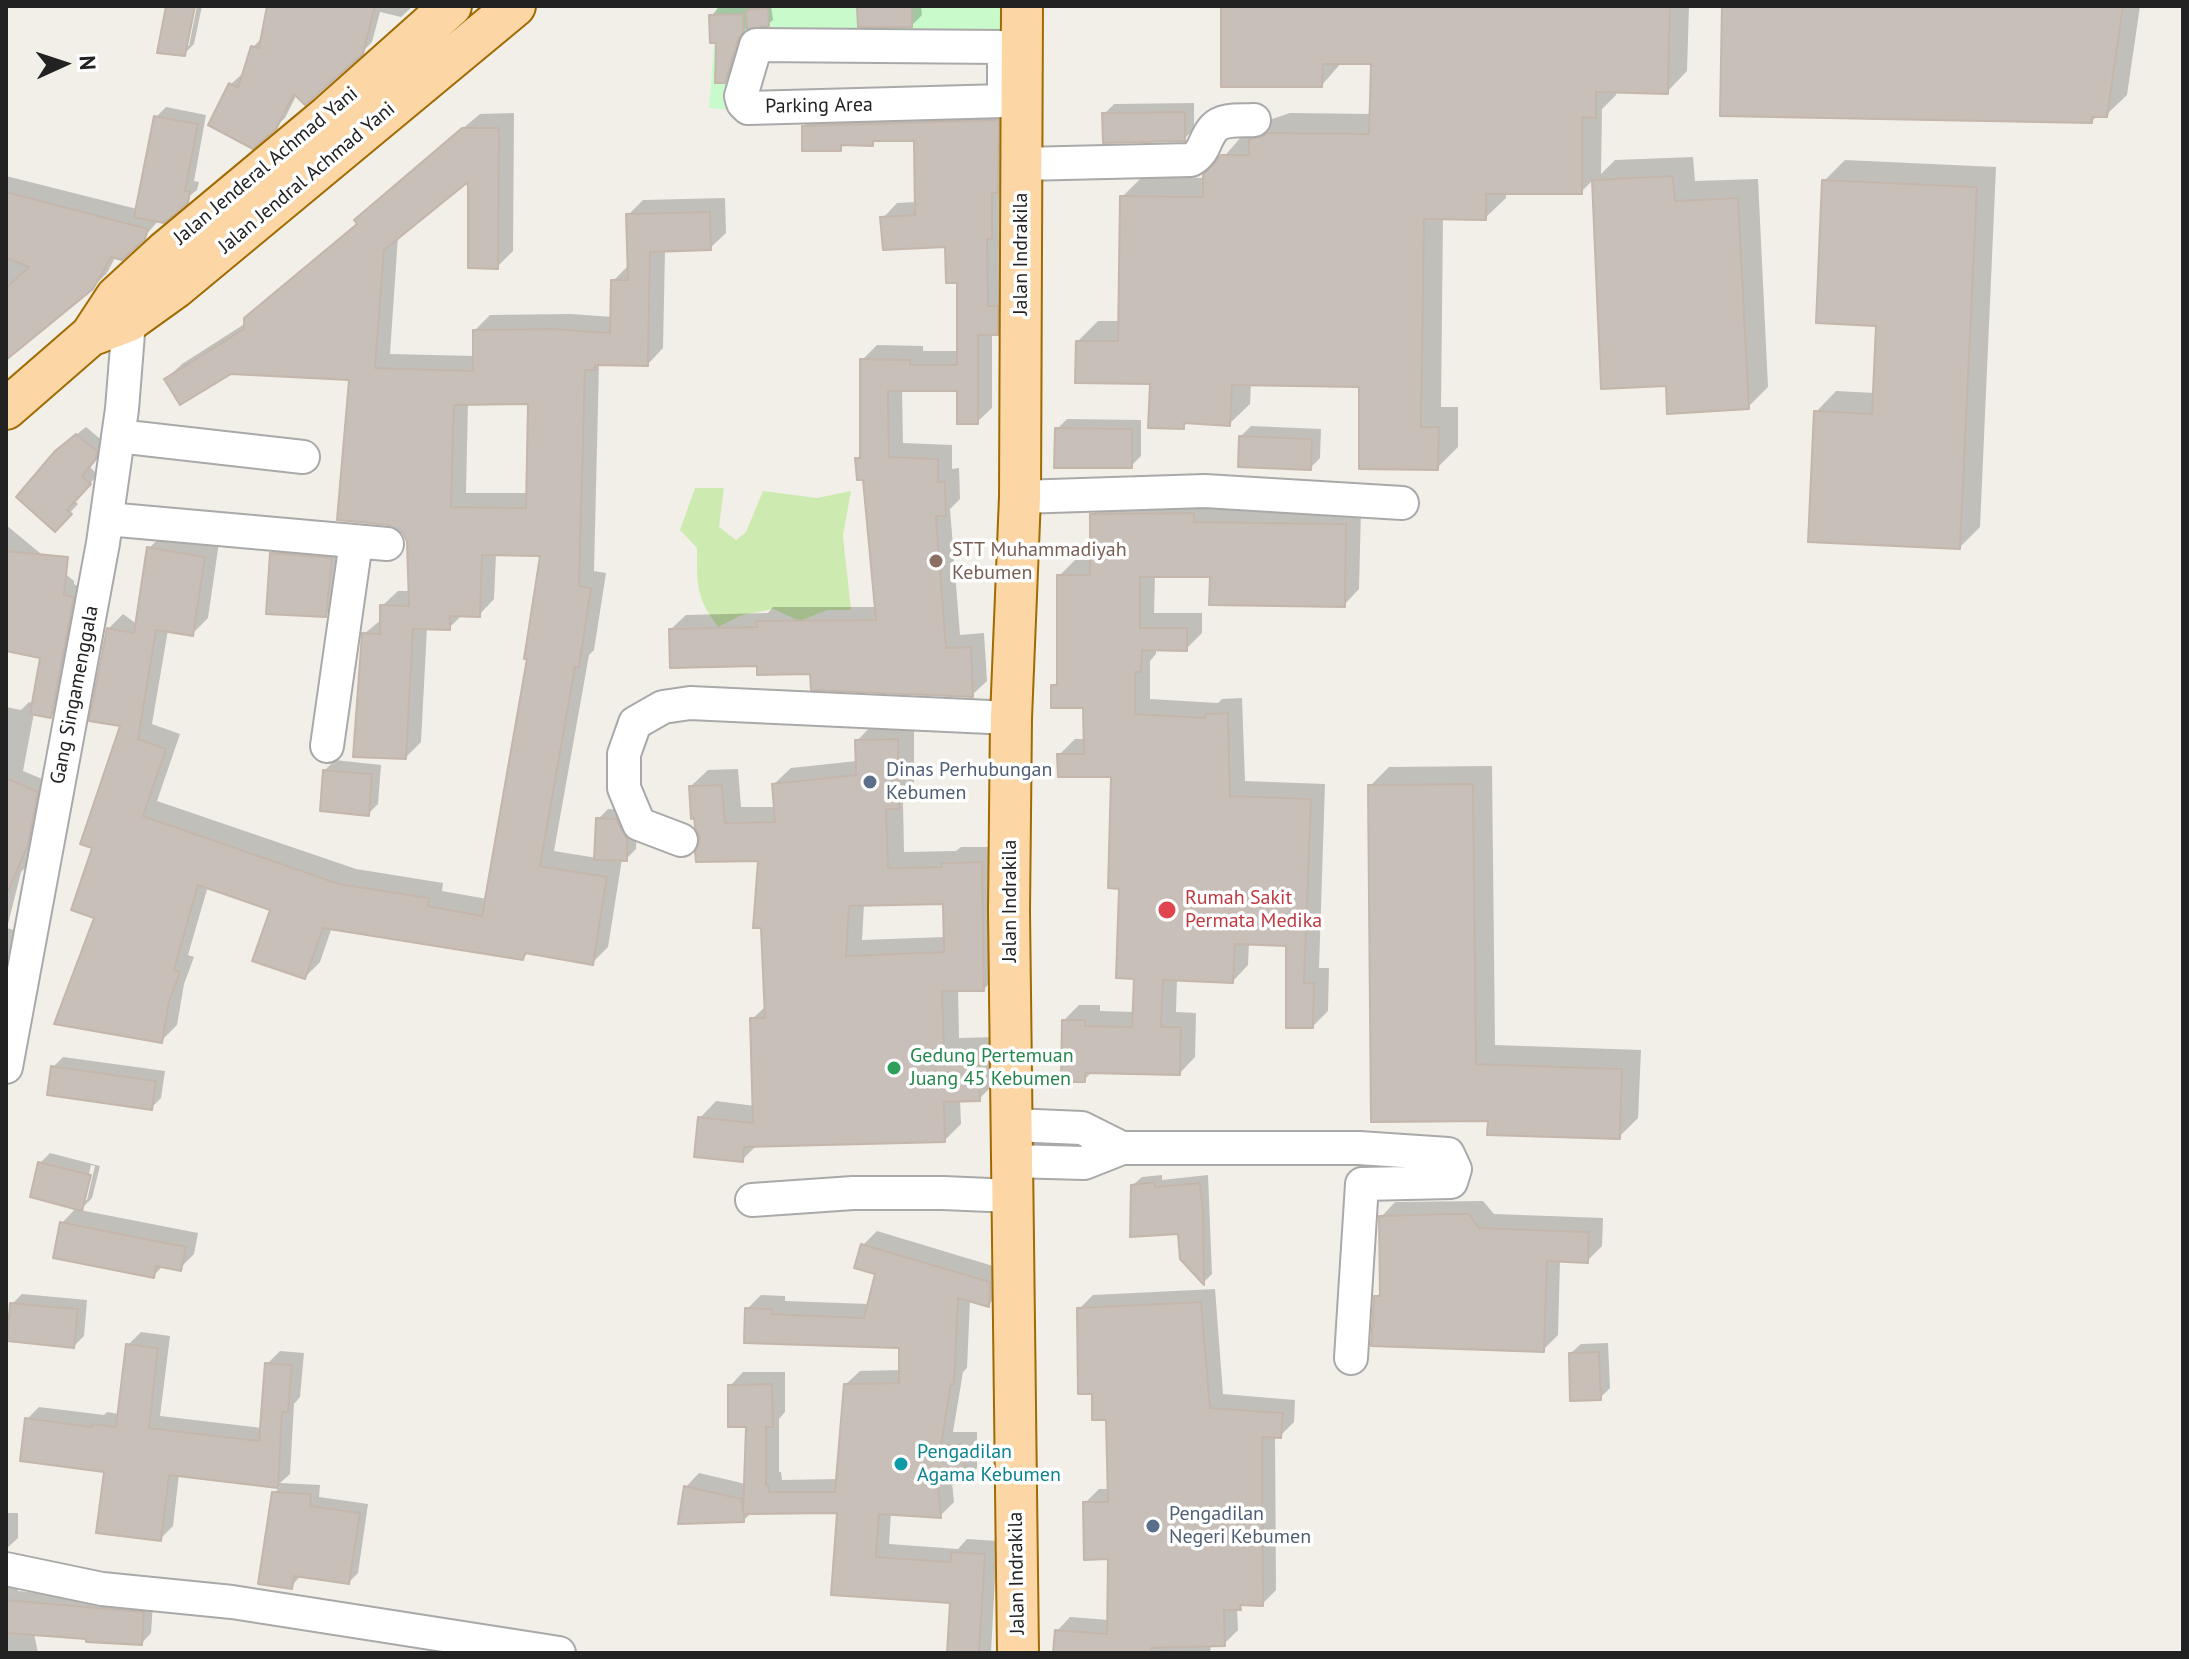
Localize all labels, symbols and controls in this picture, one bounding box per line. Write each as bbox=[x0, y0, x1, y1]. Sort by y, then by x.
north arrow bbox=[24, 24, 104, 104]
text: N bbox=[74, 55, 102, 71]
street label: Jalan Jenderal Achmad Yani bbox=[169, 82, 363, 250]
street label: Parking Area bbox=[765, 93, 873, 119]
street label: Jalan Jendral Achmad Yani bbox=[214, 97, 400, 259]
street label: Jalan Indrakila bbox=[1009, 193, 1033, 315]
place label: STT Muhammadiyah Kebumen bbox=[952, 538, 1127, 585]
marker: STT Muhammadiyah Kebumen bbox=[927, 552, 945, 570]
street label: Gang Singamenggala bbox=[46, 604, 104, 786]
place label: Dinas Perhubungan Kebumen bbox=[886, 758, 1052, 805]
marker: Dinas Perhubungan Kebumen bbox=[861, 773, 879, 791]
street label: Jalan Indrakila bbox=[998, 840, 1022, 962]
place label: Rumah Sakit Permata Medika bbox=[1185, 886, 1322, 933]
marker: Rumah Sakit Permata Medika bbox=[1156, 899, 1178, 921]
place label: Gedung Pertemuan Juang 45 Kebumen bbox=[910, 1044, 1074, 1091]
marker: Gedung Pertemuan Juang 45 Kebumen bbox=[885, 1059, 903, 1077]
place label: Pengadilan Agama Kebumen bbox=[917, 1440, 1061, 1487]
marker: Pengadilan Agama Kebumen bbox=[892, 1455, 910, 1473]
place label: Pengadilan Negeri Kebumen bbox=[1169, 1502, 1311, 1549]
street label: Jalan Indrakila bbox=[1004, 1511, 1030, 1635]
marker: Pengadilan Negeri Kebumen bbox=[1144, 1517, 1162, 1535]

